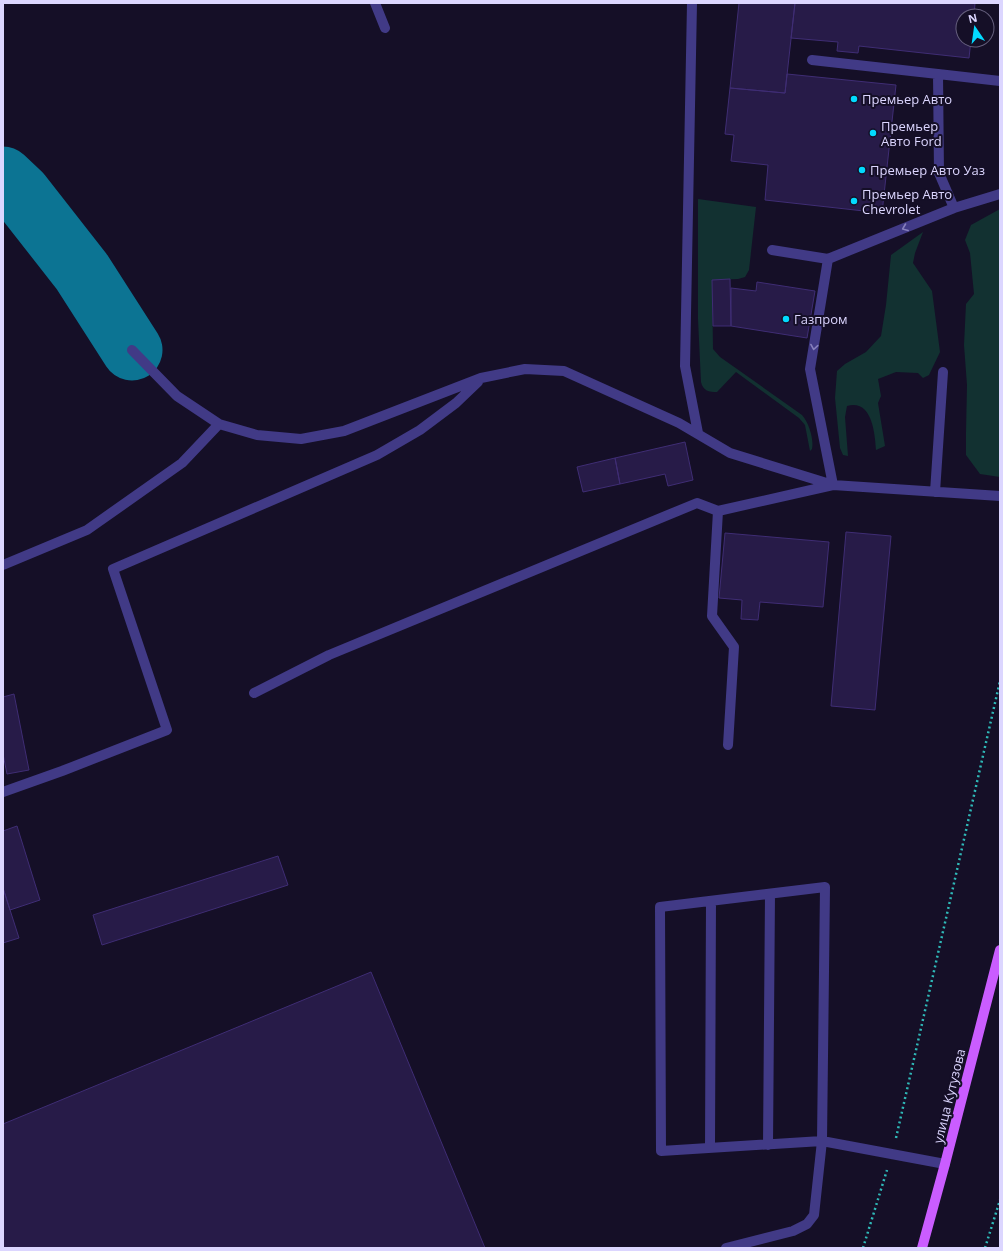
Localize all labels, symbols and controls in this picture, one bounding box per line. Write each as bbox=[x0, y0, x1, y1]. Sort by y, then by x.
north arrow bbox=[955, 8, 995, 48]
text: N bbox=[967, 9, 979, 26]
place label: Премьер Авто bbox=[862, 90, 952, 108]
marker: Премьер Авто bbox=[849, 94, 859, 104]
place label: Премьер Авто Ford bbox=[881, 117, 942, 150]
marker: Премьер Авто Ford bbox=[868, 128, 878, 138]
place label: Премьер Авто Уаз bbox=[870, 161, 985, 179]
marker: Премьер Авто Уаз bbox=[857, 165, 867, 175]
place label: Премьер Авто Chevrolet bbox=[862, 185, 952, 218]
marker: Премьер Авто Chevrolet bbox=[849, 196, 859, 206]
one-way arrow bbox=[901, 223, 909, 231]
place label: Газпром bbox=[794, 310, 848, 328]
marker: Газпром bbox=[781, 314, 791, 324]
one-way arrow bbox=[810, 344, 819, 350]
street label: улица Кутузова bbox=[929, 1047, 969, 1145]

